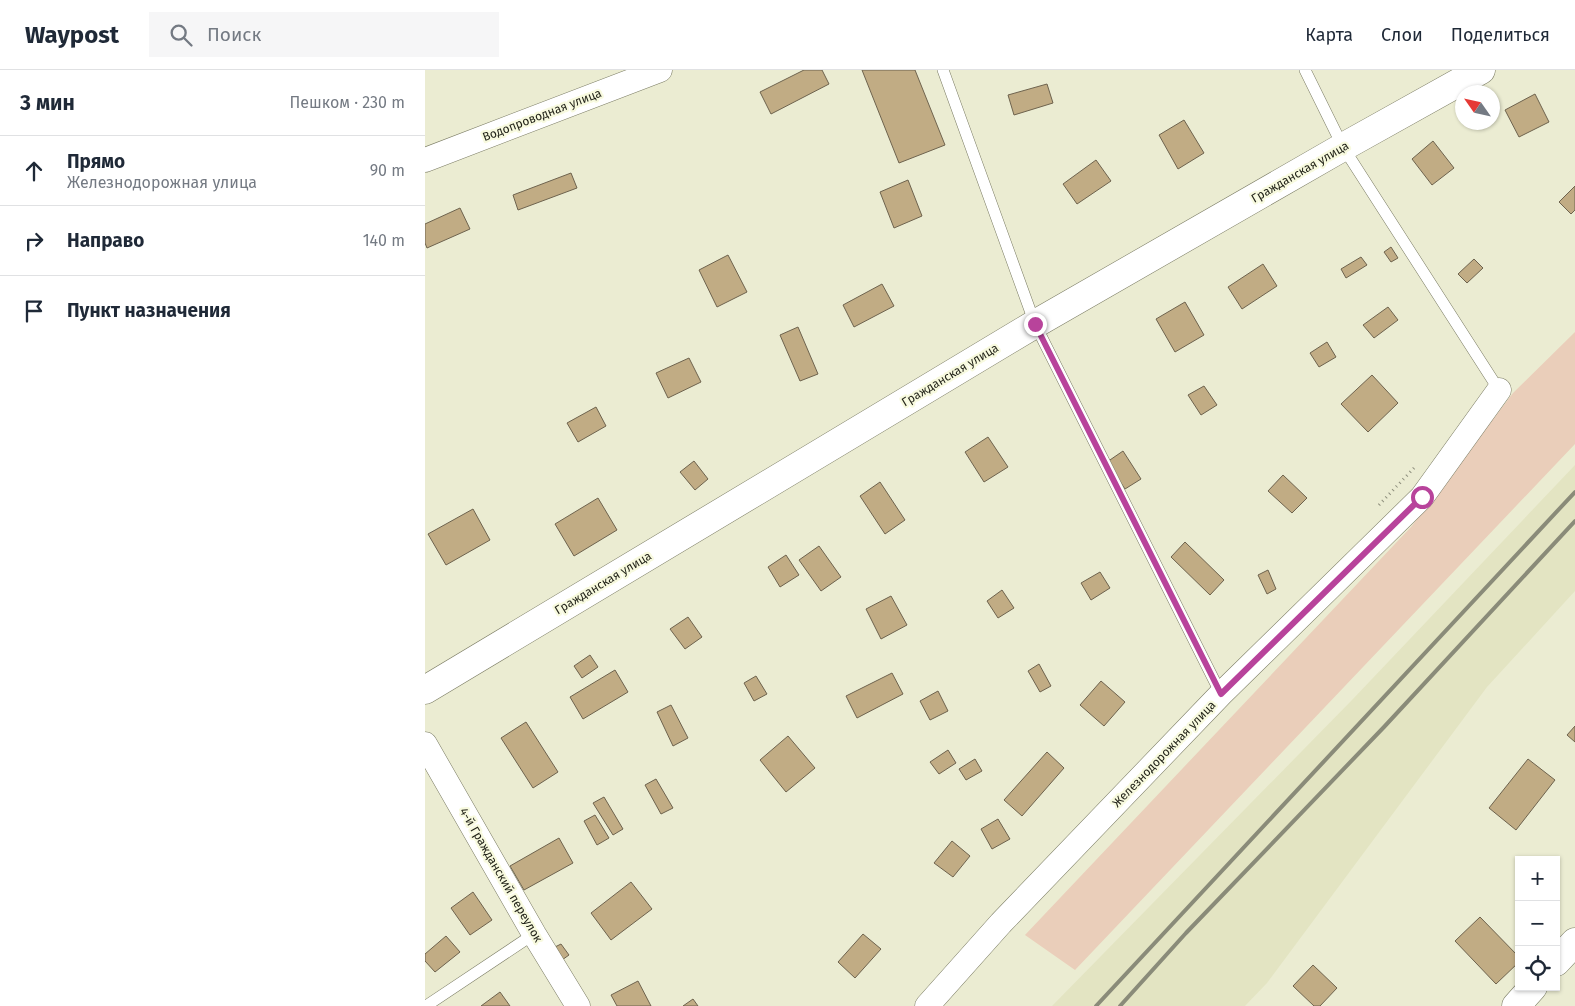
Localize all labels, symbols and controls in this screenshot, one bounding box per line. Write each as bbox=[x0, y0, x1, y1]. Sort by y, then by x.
search box bbox=[149, 12, 499, 57]
text: Waypost bbox=[25, 21, 119, 49]
icon: search bbox=[167, 21, 195, 49]
text: Поиск bbox=[207, 23, 261, 46]
text: Карта bbox=[1305, 24, 1353, 46]
text: Слои bbox=[1381, 24, 1423, 46]
text: Поделиться bbox=[1451, 24, 1550, 46]
north arrow bbox=[1455, 85, 1500, 130]
street label: Водопроводная улица bbox=[481, 86, 603, 144]
text: 3 мин bbox=[20, 90, 75, 116]
text: Пешком · 230 m bbox=[289, 93, 405, 112]
street label: Гражданская улица bbox=[1249, 138, 1351, 206]
text: Прямо bbox=[67, 150, 125, 173]
icon: ahead bbox=[20, 157, 48, 185]
text: 90 m bbox=[370, 161, 405, 180]
text: Железнодорожная улица bbox=[67, 173, 257, 192]
icon: right bbox=[20, 227, 48, 255]
text: Направо bbox=[67, 229, 144, 252]
text: 140 m bbox=[363, 231, 405, 250]
icon: arrive bbox=[20, 297, 48, 325]
text: Пункт назначения bbox=[67, 299, 231, 322]
route end bbox=[1024, 313, 1047, 336]
street label: Гражданская улица bbox=[899, 341, 1001, 409]
route start bbox=[1411, 486, 1434, 509]
street label: Гражданская улица bbox=[552, 549, 654, 617]
street label: Железнодорожная улица bbox=[1109, 698, 1219, 810]
street label: 4-й Гражданский переулок bbox=[457, 805, 546, 945]
map controls bbox=[1515, 856, 1560, 991]
button: + bbox=[1515, 856, 1560, 901]
button: − bbox=[1515, 901, 1560, 946]
button: locate bbox=[1515, 946, 1560, 991]

